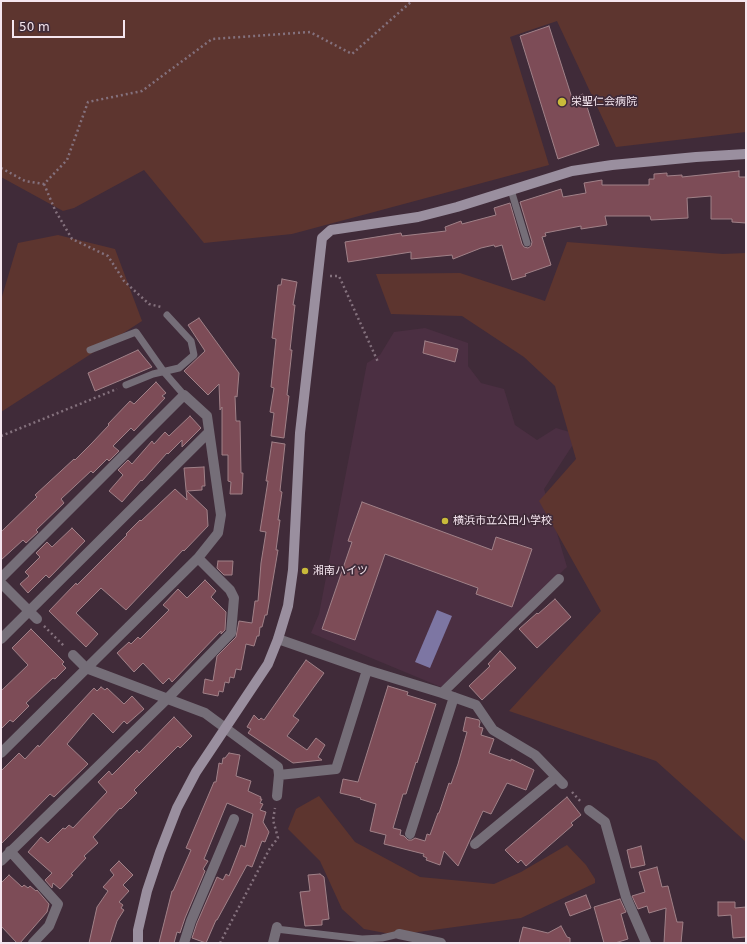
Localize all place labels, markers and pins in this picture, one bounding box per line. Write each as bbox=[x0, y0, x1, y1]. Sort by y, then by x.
place label: 栄聖仁会病院 bbox=[571, 95, 637, 109]
marker: 栄聖仁会病院 bbox=[556, 96, 568, 108]
place label: 横浜市立公田小学校 bbox=[453, 514, 552, 528]
marker: 横浜市立公田小学校 bbox=[440, 516, 450, 526]
place label: 湘南ハイツ bbox=[313, 564, 368, 578]
marker: 湘南ハイツ bbox=[300, 566, 310, 576]

